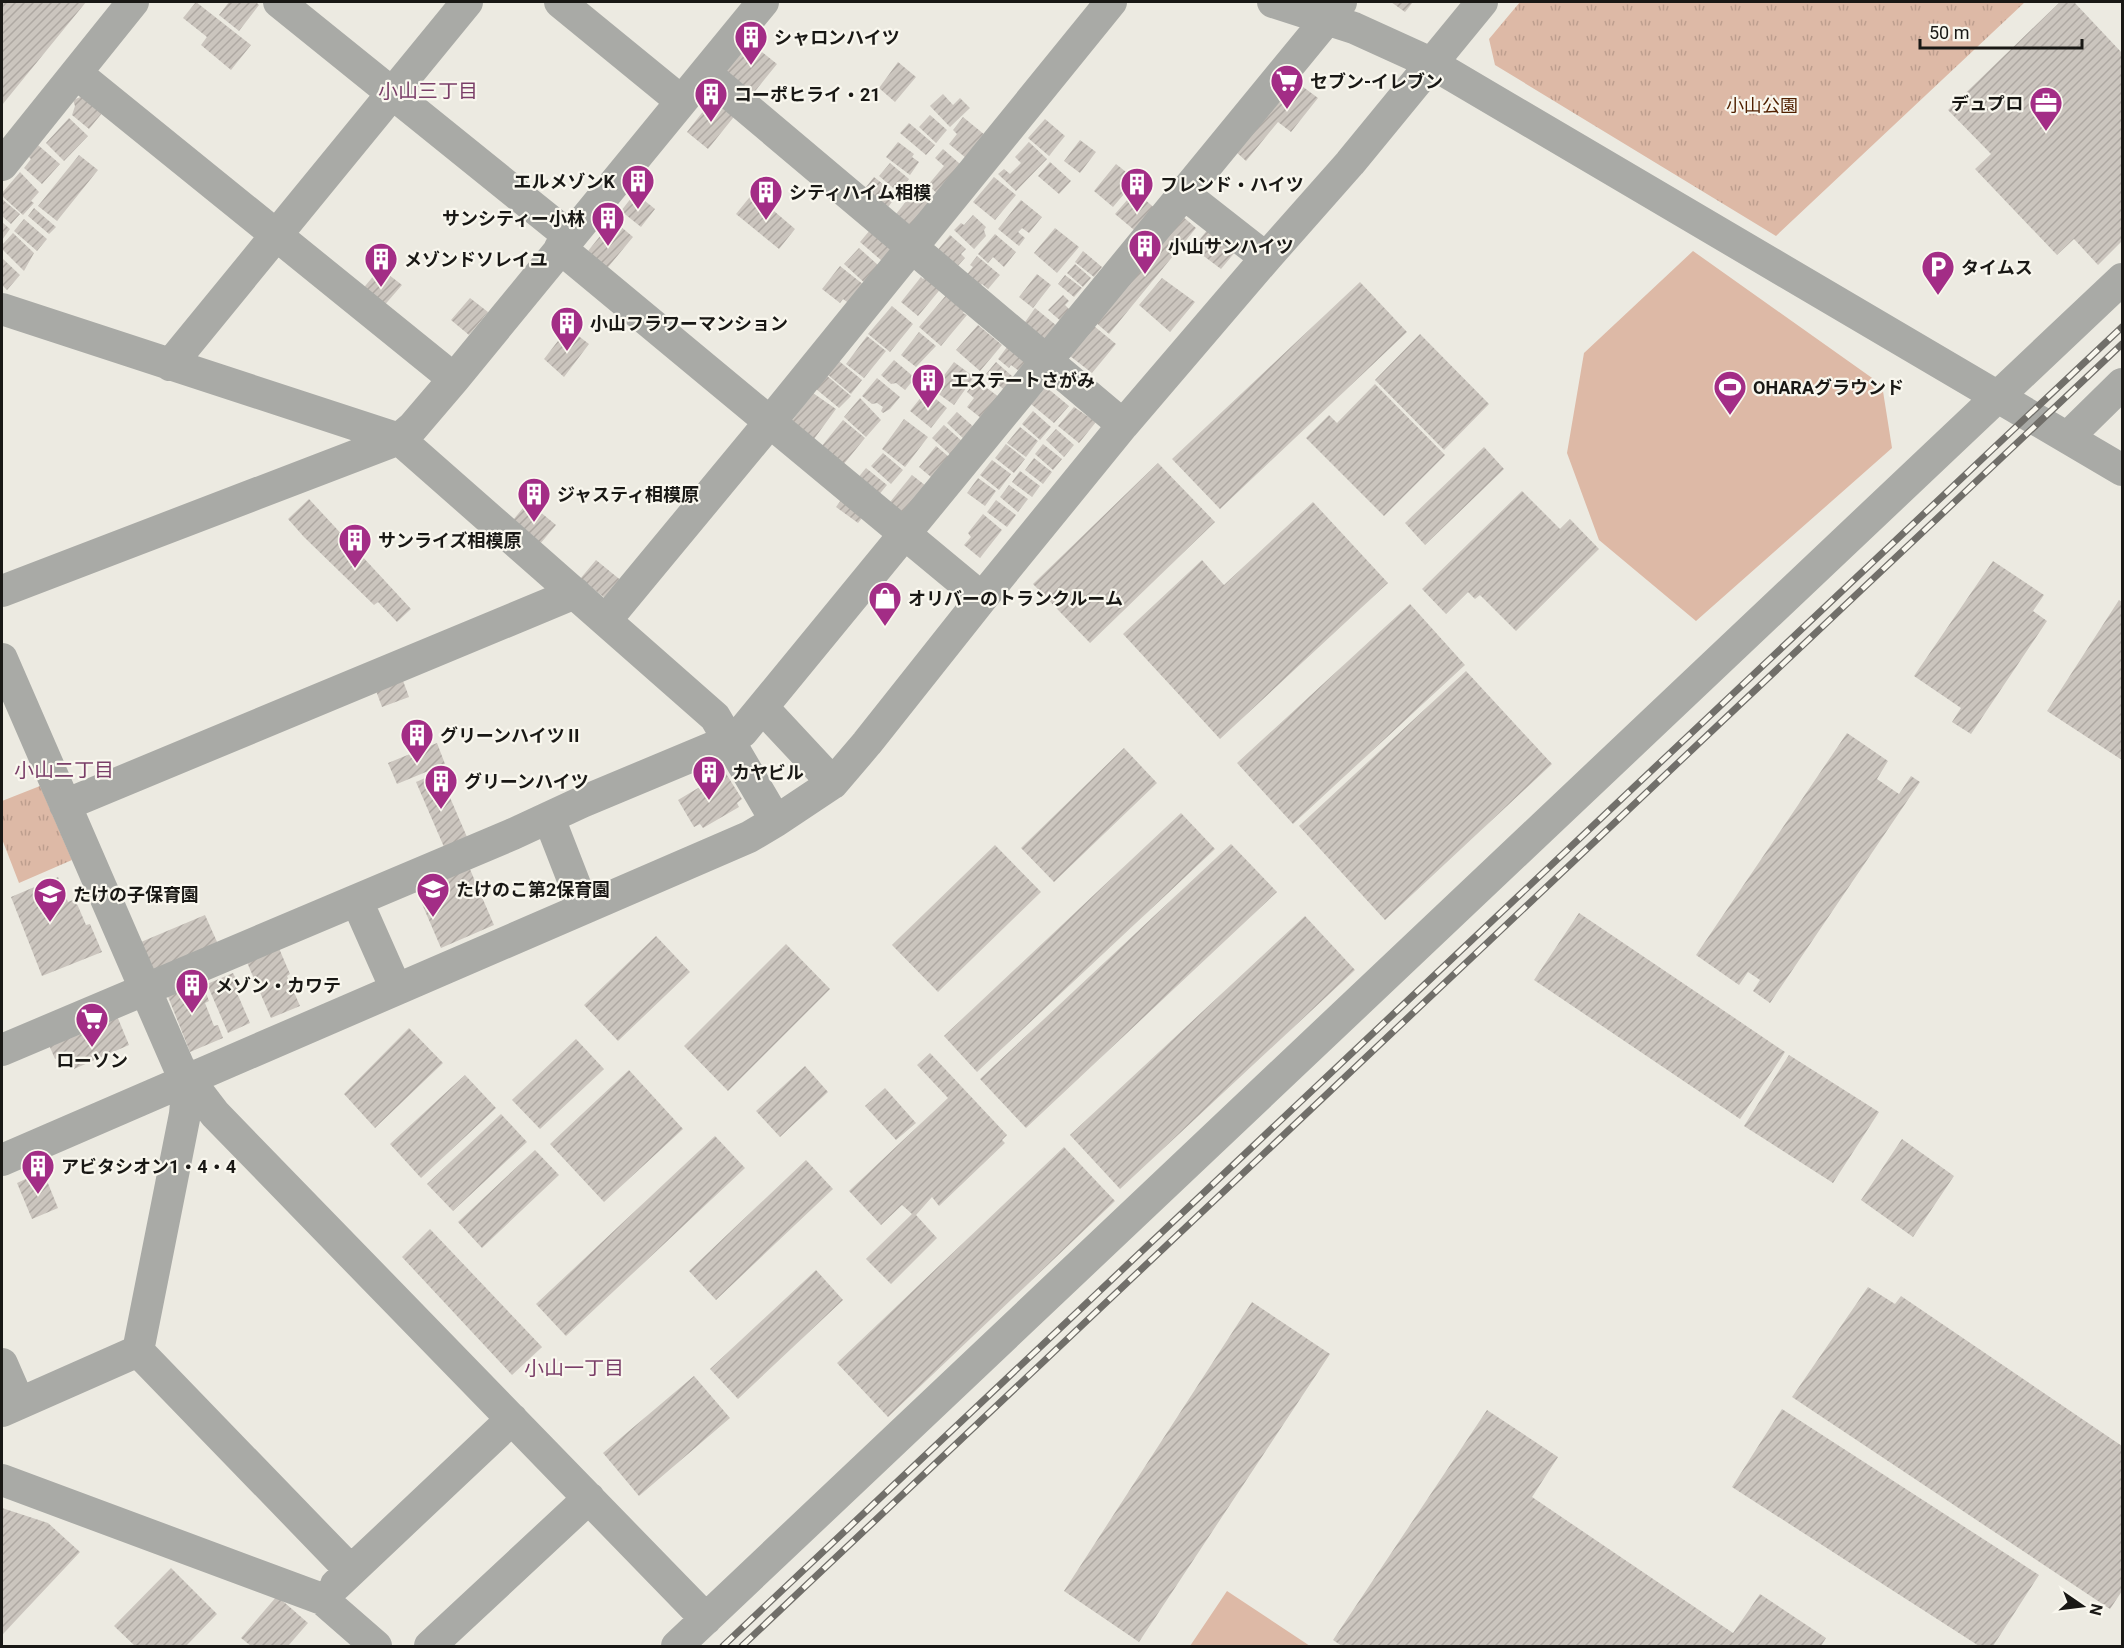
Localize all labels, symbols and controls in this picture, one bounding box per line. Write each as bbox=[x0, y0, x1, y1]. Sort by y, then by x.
scale bar bbox=[1920, 12, 2082, 50]
building icon: シャロンハイツ bbox=[733, 19, 769, 66]
text: 50 m bbox=[1929, 22, 1969, 43]
place label: シャロンハイツ bbox=[774, 27, 900, 48]
supermarket icon: セブン-イレブン bbox=[1269, 63, 1305, 110]
place label: セブン-イレブン bbox=[1310, 71, 1443, 92]
building icon: コーポヒライ・21 bbox=[693, 76, 729, 123]
district label: 小山三丁目 bbox=[378, 79, 478, 103]
place label: コーポヒライ・21 bbox=[734, 84, 881, 105]
office icon: デュプロ bbox=[2028, 85, 2064, 132]
place label: デュプロ bbox=[1951, 93, 2023, 114]
park label: 小山公園 bbox=[1726, 95, 1798, 116]
building icon: エルメゾンK bbox=[620, 163, 656, 210]
building icon: フレンド・ハイツ bbox=[1119, 166, 1155, 213]
place label: エルメゾンK bbox=[514, 171, 616, 192]
building icon: シティハイム相模 bbox=[748, 174, 784, 221]
place label: フレンド・ハイツ bbox=[1160, 174, 1304, 195]
place label: シティハイム相模 bbox=[789, 182, 931, 203]
building icon: サンシティー小林 bbox=[590, 200, 626, 247]
place label: サンシティー小林 bbox=[442, 208, 585, 229]
building icon: 小山サンハイツ bbox=[1127, 228, 1163, 275]
place label: 小山サンハイツ bbox=[1168, 236, 1294, 257]
building icon: メゾンドソレイユ bbox=[363, 241, 399, 288]
place label: メゾンドソレイユ bbox=[404, 249, 548, 270]
parking icon: タイムス bbox=[1920, 249, 1956, 296]
place label: タイムス bbox=[1961, 257, 2033, 278]
building icon: 小山フラワーマンション bbox=[549, 305, 585, 352]
place label: 小山フラワーマンション bbox=[590, 313, 788, 334]
building icon: エステートさがみ bbox=[910, 362, 946, 409]
sports icon: OHARAグラウンド bbox=[1712, 369, 1748, 416]
place label: エステートさがみ bbox=[951, 370, 1095, 391]
place label: OHARAグラウンド bbox=[1753, 377, 1904, 398]
building icon: ジャスティ相模原 bbox=[516, 476, 552, 523]
place label: ジャスティ相模原 bbox=[557, 484, 699, 505]
building icon: サンライズ相模原 bbox=[337, 522, 373, 569]
place label: サンライズ相模原 bbox=[378, 530, 521, 551]
shop icon: オリバーのトランクルーム bbox=[867, 580, 903, 627]
place label: オリバーのトランクルーム bbox=[908, 588, 1123, 609]
building icon: グリーンハイツⅡ bbox=[399, 717, 435, 764]
place label: グリーンハイツⅡ bbox=[440, 725, 583, 746]
building icon: カヤビル bbox=[691, 754, 727, 801]
district label: 小山二丁目 bbox=[14, 758, 114, 782]
place label: カヤビル bbox=[732, 762, 804, 783]
building icon: グリーンハイツ bbox=[423, 763, 459, 810]
place label: グリーンハイツ bbox=[464, 771, 589, 792]
school or university icon: たけのこ第2保育園 bbox=[415, 871, 451, 918]
school or university icon: たけの子保育園 bbox=[32, 876, 68, 923]
place label: たけのこ第2保育園 bbox=[456, 879, 610, 900]
place label: たけの子保育園 bbox=[73, 884, 199, 905]
building icon: メゾン・カワテ bbox=[174, 967, 210, 1014]
place label: メゾン・カワテ bbox=[215, 975, 341, 996]
supermarket icon: ローソン bbox=[74, 1001, 110, 1048]
place label: ローソン bbox=[56, 1050, 128, 1071]
building icon: アビタシオン1・4・4 bbox=[20, 1148, 56, 1195]
place label: アビタシオン1・4・4 bbox=[61, 1156, 236, 1177]
district label: 小山一丁目 bbox=[524, 1356, 624, 1380]
north arrow bbox=[2052, 1576, 2112, 1636]
text: N bbox=[2085, 1602, 2107, 1617]

